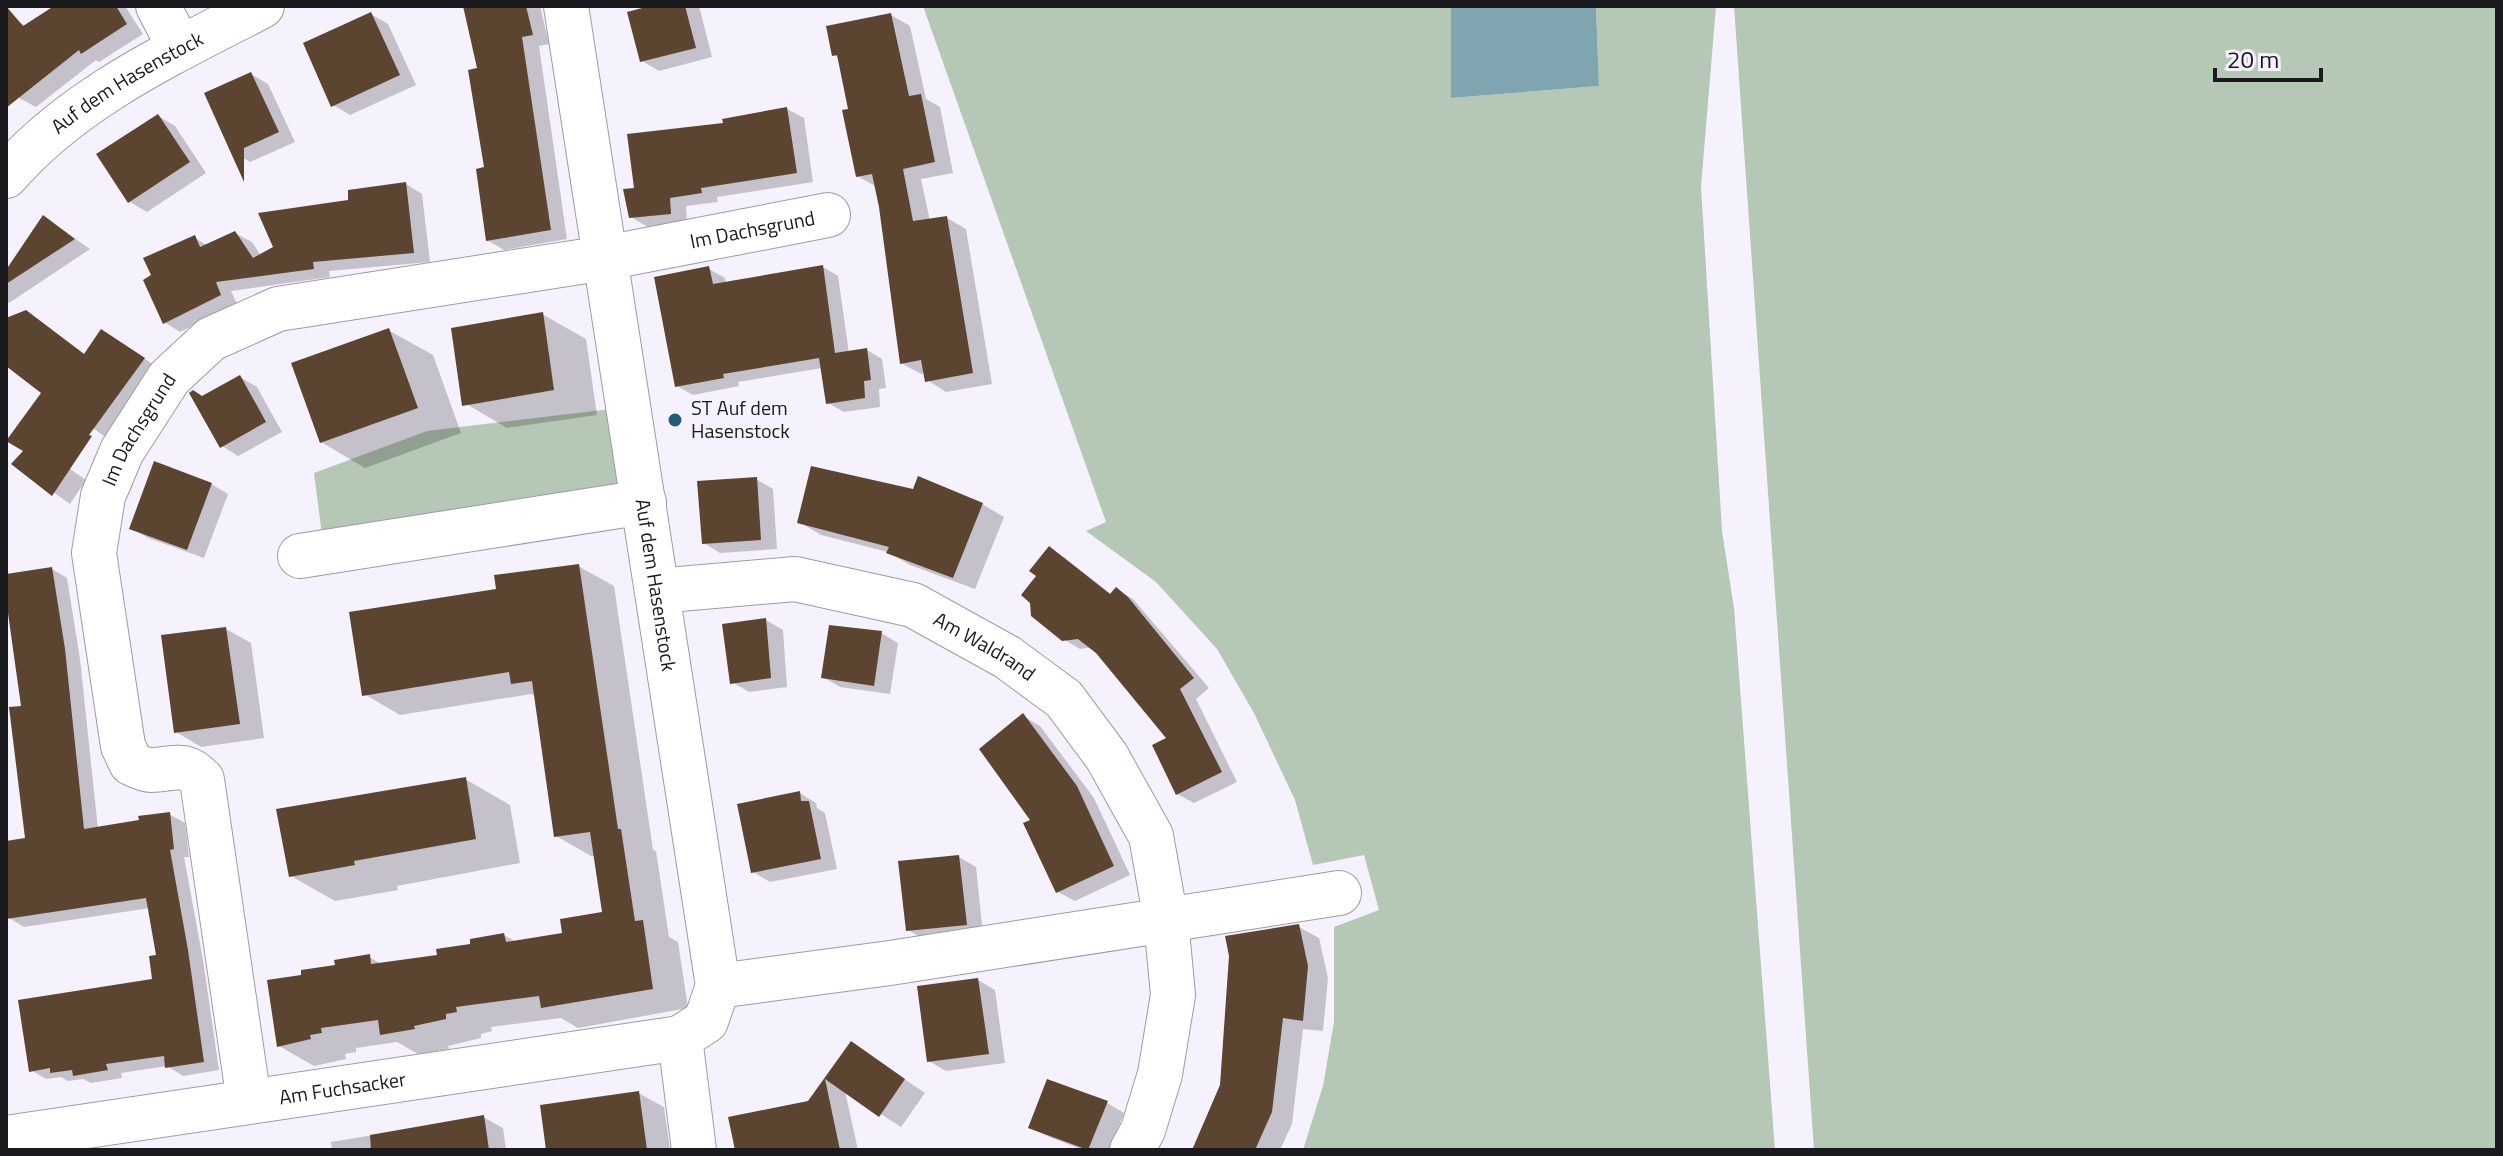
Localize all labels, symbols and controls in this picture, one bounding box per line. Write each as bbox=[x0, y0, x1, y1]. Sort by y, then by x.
street label: Auf dem Hasenstock bbox=[44, 23, 209, 141]
scale bar bbox=[2215, 32, 2321, 82]
text: 20 m bbox=[2227, 41, 2279, 77]
street label: Im Dachsgrund bbox=[687, 202, 818, 256]
street label: Im Dachsgrund bbox=[93, 367, 183, 491]
place label: ST Auf dem Hasenstock bbox=[691, 392, 790, 446]
marker: ST Auf dem Hasenstock bbox=[666, 411, 684, 429]
street label: Auf dem Hasenstock bbox=[628, 496, 685, 674]
street label: Am Waldrand bbox=[928, 603, 1042, 688]
street label: Am Fuchsacker bbox=[277, 1063, 408, 1112]

